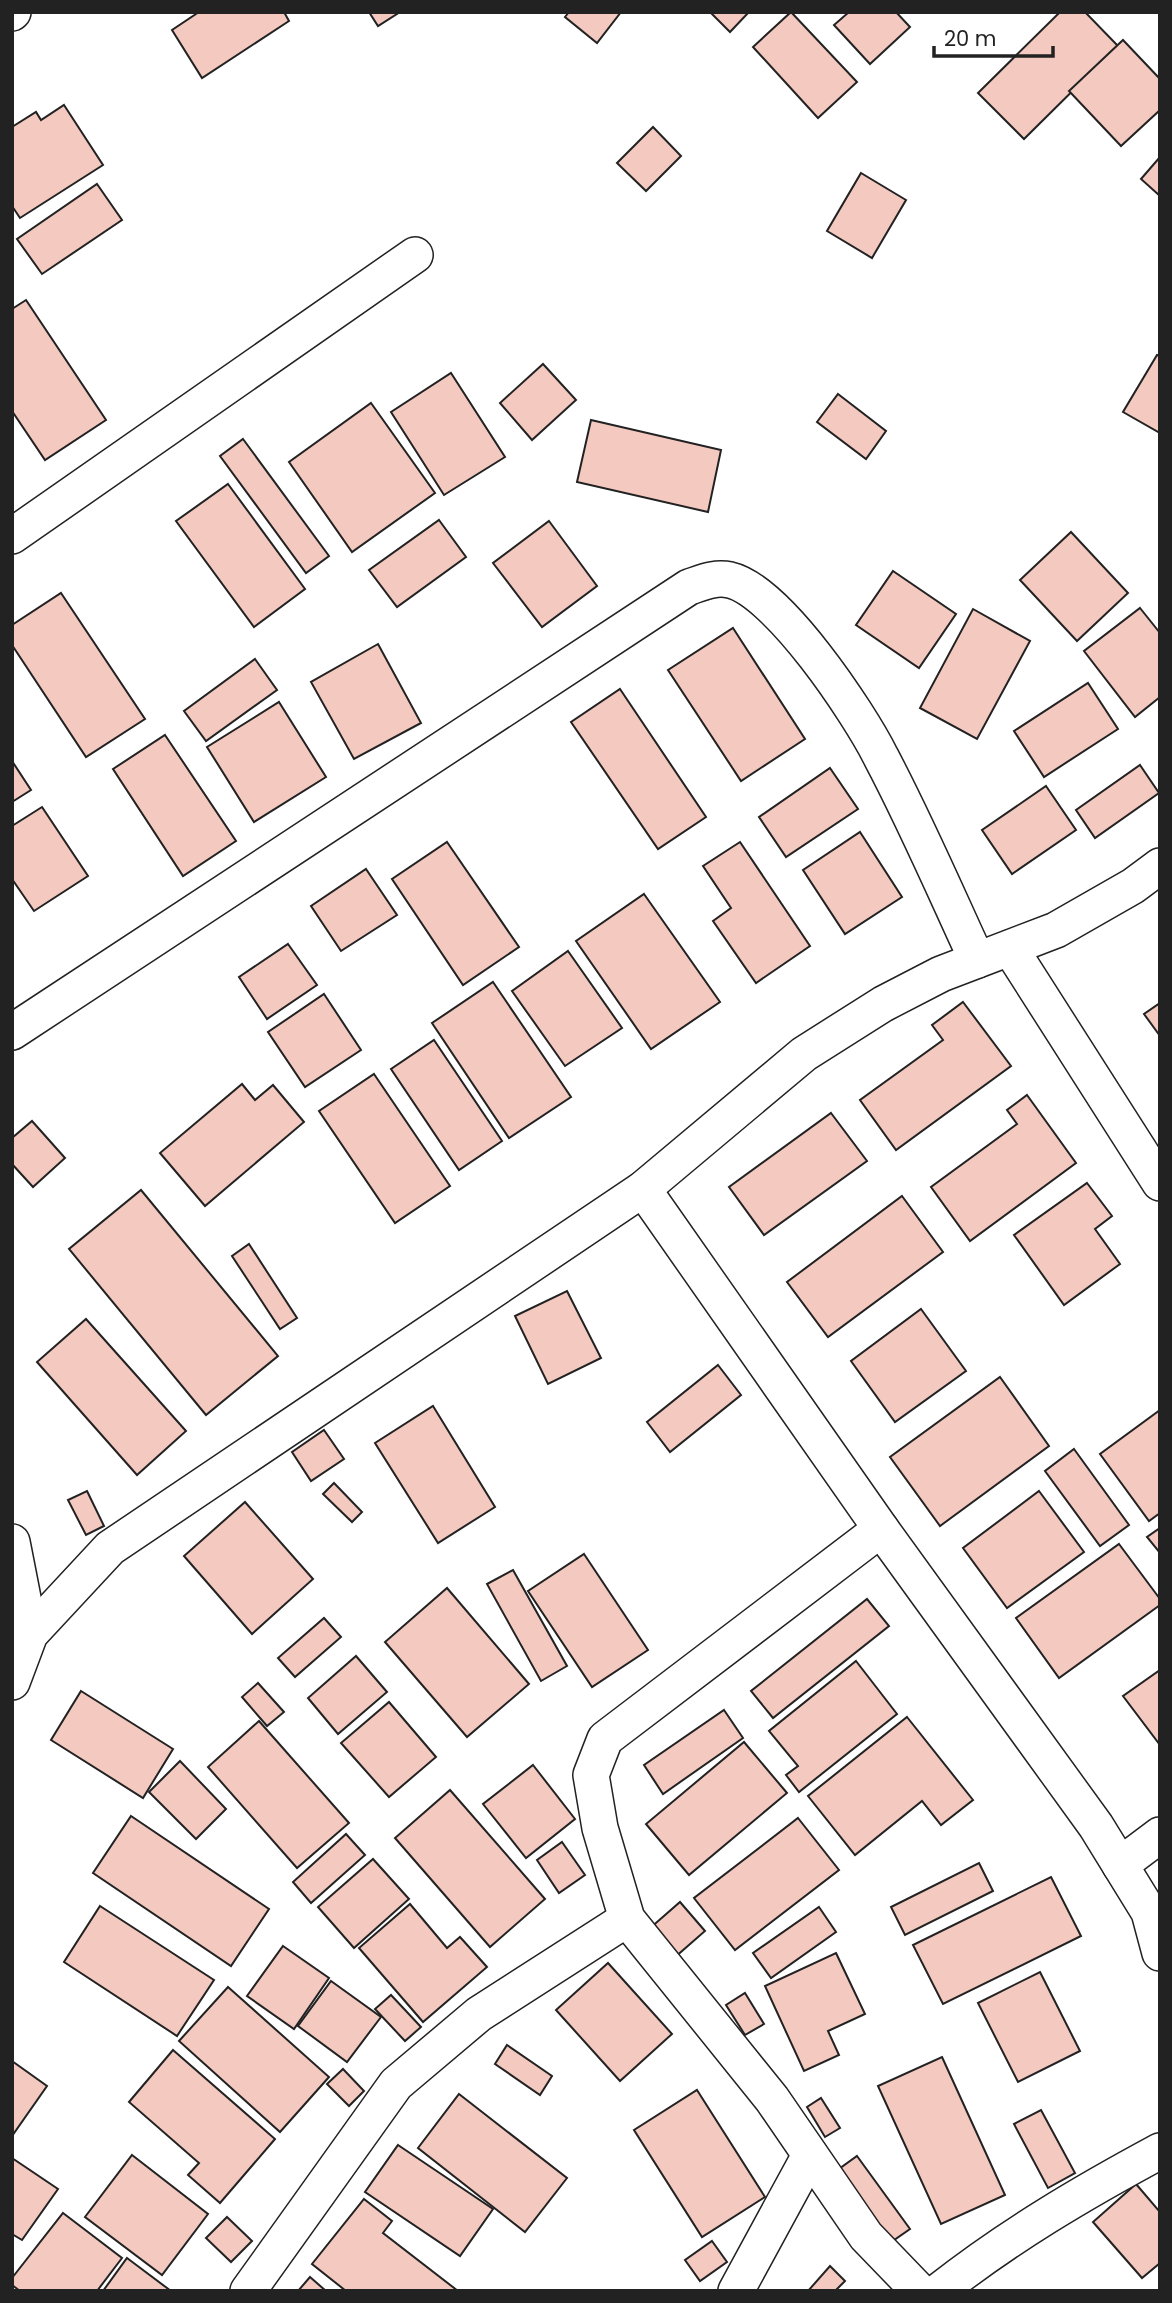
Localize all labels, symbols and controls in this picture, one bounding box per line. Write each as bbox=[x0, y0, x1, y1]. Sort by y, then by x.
scale bar bbox=[934, 14, 1053, 58]
text: 20 m bbox=[944, 24, 997, 53]

